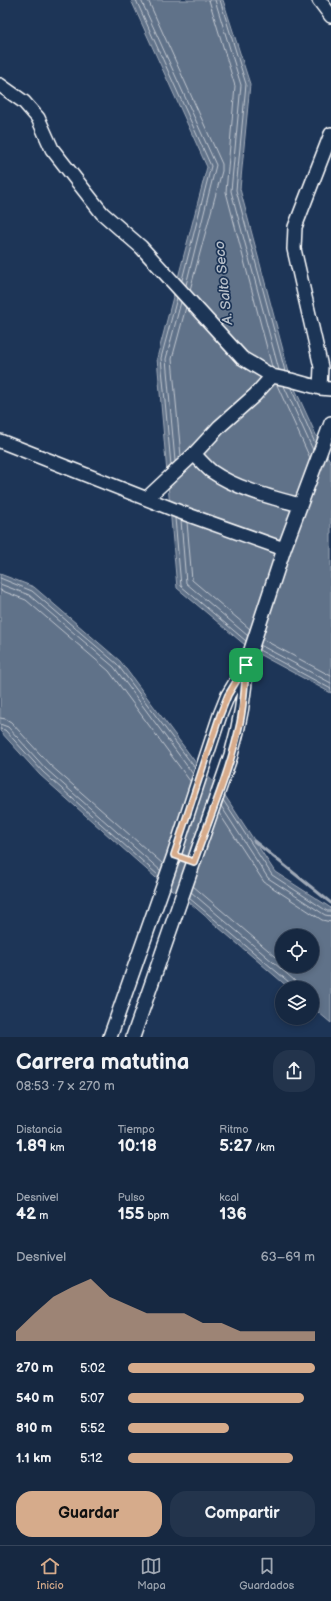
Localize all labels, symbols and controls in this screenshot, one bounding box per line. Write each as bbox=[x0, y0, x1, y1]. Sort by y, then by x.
water label: A. Salto Seco bbox=[211, 240, 236, 327]
pin bbox=[229, 648, 263, 682]
icon: arrive bbox=[235, 654, 257, 676]
map controls bbox=[275, 929, 319, 1025]
button: locate bbox=[275, 929, 319, 973]
button: layers bbox=[275, 981, 319, 1025]
text: Carrera matutina bbox=[16, 1049, 189, 1076]
button: share bbox=[273, 1050, 315, 1092]
text: 08:53 · 7 × 270 m bbox=[16, 1078, 115, 1094]
text: Distancia bbox=[16, 1123, 62, 1136]
text: Tiempo bbox=[118, 1123, 155, 1136]
text: Ritmo bbox=[219, 1123, 248, 1136]
text: 1.89 bbox=[16, 1136, 47, 1156]
text: 10:18 bbox=[118, 1136, 157, 1156]
text: 5:27 bbox=[219, 1136, 252, 1156]
text: km bbox=[47, 1141, 65, 1154]
text: /km bbox=[252, 1141, 275, 1154]
text: Desnivel bbox=[16, 1191, 58, 1204]
text: Pulso bbox=[118, 1191, 145, 1204]
text: kcal bbox=[219, 1191, 239, 1204]
text: 42 bbox=[16, 1204, 36, 1224]
text: 155 bbox=[118, 1204, 144, 1224]
text: 136 bbox=[219, 1204, 247, 1224]
text: m bbox=[36, 1209, 48, 1222]
text: bpm bbox=[144, 1209, 169, 1222]
text: Desnivel bbox=[16, 1249, 66, 1265]
text: 63–69 m bbox=[261, 1249, 315, 1265]
text: 270 m bbox=[16, 1360, 53, 1376]
text: 5:02 bbox=[80, 1360, 105, 1376]
text: 540 m bbox=[16, 1390, 54, 1406]
text: 5:07 bbox=[80, 1390, 104, 1406]
text: 810 m bbox=[16, 1420, 52, 1436]
text: 5:52 bbox=[80, 1420, 105, 1436]
text: 1.1 km bbox=[16, 1450, 51, 1466]
text: 5:12 bbox=[80, 1450, 103, 1466]
button: Guardar bbox=[16, 1491, 162, 1537]
button: Compartir bbox=[170, 1491, 315, 1537]
tab: Inicio bbox=[37, 1555, 64, 1592]
tab: Mapa bbox=[137, 1555, 166, 1592]
tab: Guardados bbox=[239, 1555, 294, 1592]

